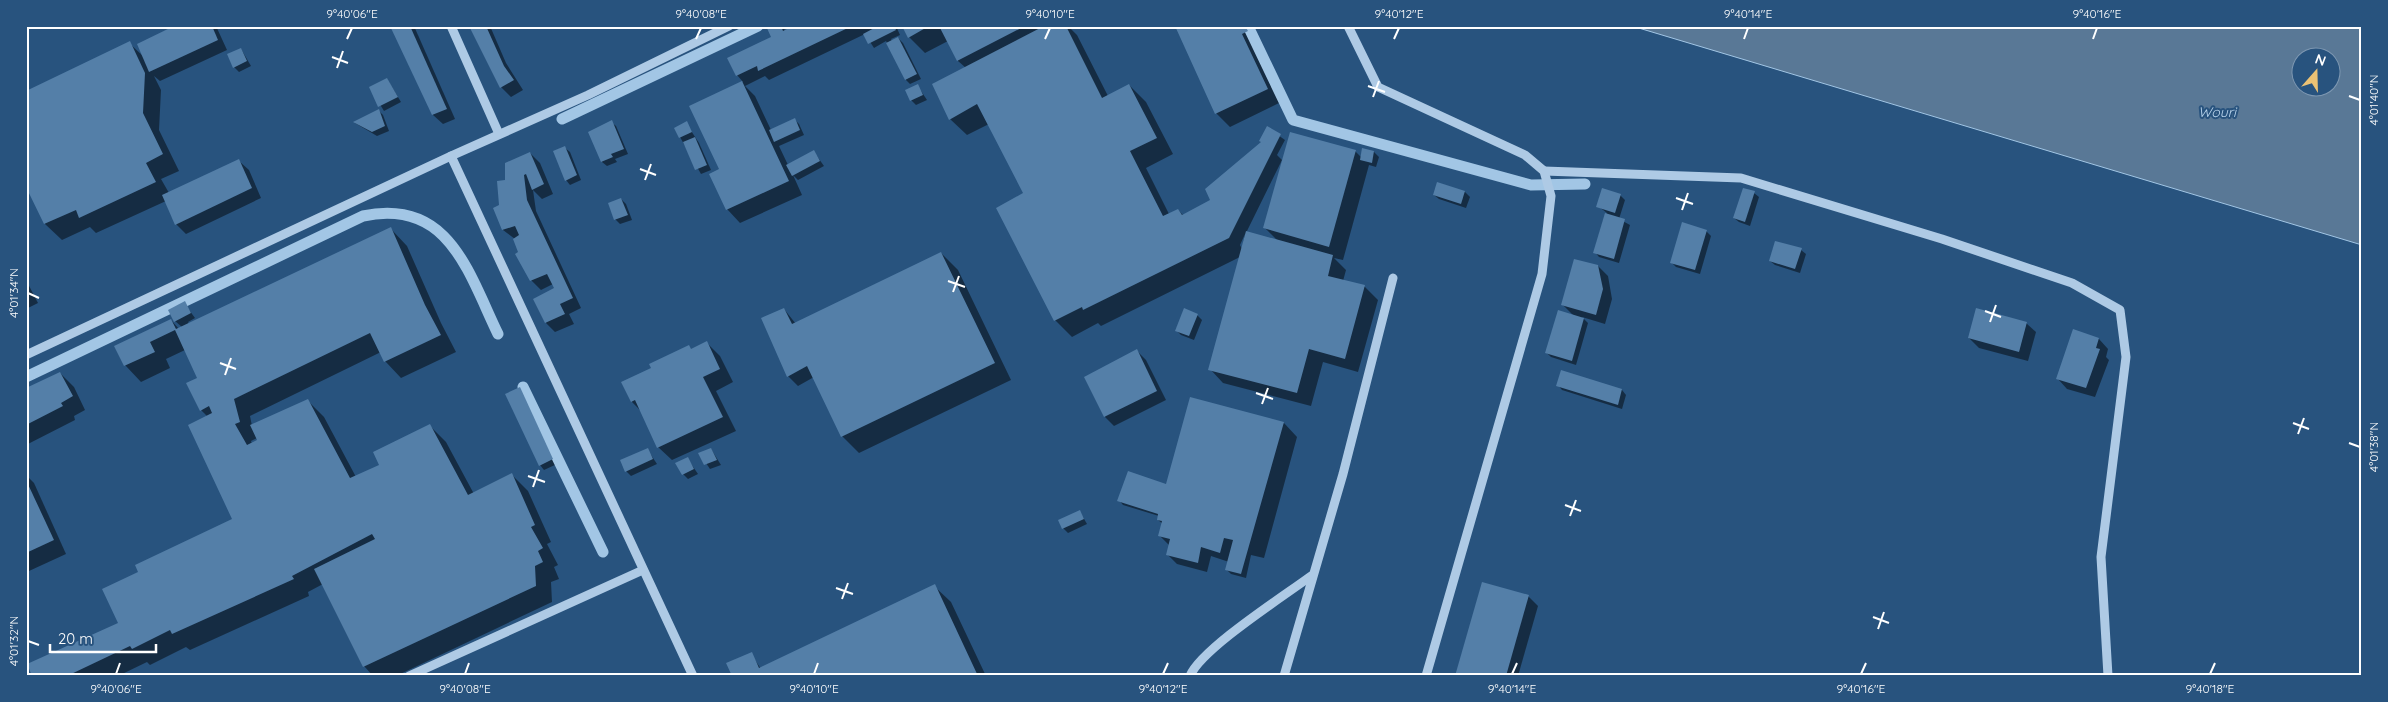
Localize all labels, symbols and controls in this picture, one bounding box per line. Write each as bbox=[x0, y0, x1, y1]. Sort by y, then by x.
text: 9°40'06"E bbox=[326, 6, 378, 21]
text: 9°40'08"E bbox=[675, 6, 727, 21]
text: 9°40'10"E bbox=[1025, 6, 1075, 21]
text: 9°40'12"E bbox=[1375, 6, 1424, 21]
text: 9°40'14"E bbox=[1724, 6, 1772, 21]
text: 9°40'16"E bbox=[2073, 6, 2122, 21]
north arrow bbox=[2290, 48, 2340, 98]
text: N bbox=[2313, 50, 2328, 70]
text: 4°01'40"N bbox=[2366, 74, 2381, 126]
water label: Wouri bbox=[2198, 103, 2238, 121]
text: 4°01'34"N bbox=[6, 268, 21, 318]
text: 4°01'38"N bbox=[2366, 422, 2381, 472]
text: 4°01'32"N bbox=[6, 616, 21, 666]
scale bar bbox=[50, 622, 156, 654]
text: 20 m bbox=[58, 629, 93, 648]
text: 9°40'06"E bbox=[90, 681, 142, 696]
text: 9°40'08"E bbox=[439, 681, 491, 696]
text: 9°40'10"E bbox=[789, 681, 839, 696]
text: 9°40'12"E bbox=[1139, 681, 1188, 696]
text: 9°40'14"E bbox=[1488, 681, 1536, 696]
text: 9°40'16"E bbox=[1837, 681, 1886, 696]
text: 9°40'18"E bbox=[2186, 681, 2235, 696]

